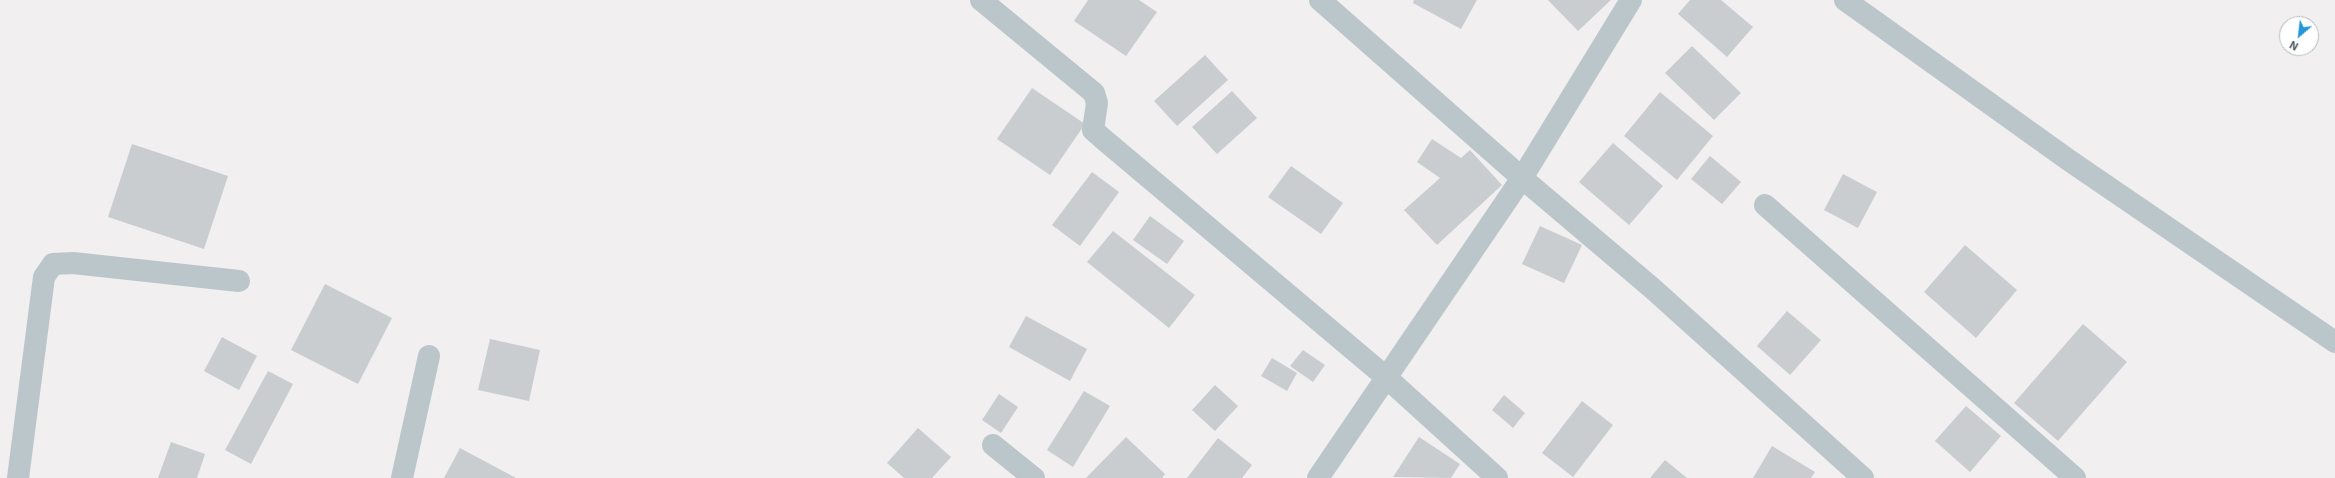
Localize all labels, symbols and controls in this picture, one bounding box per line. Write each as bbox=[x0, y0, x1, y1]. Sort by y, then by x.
north arrow bbox=[2279, 16, 2319, 56]
text: N bbox=[2287, 39, 2300, 54]

